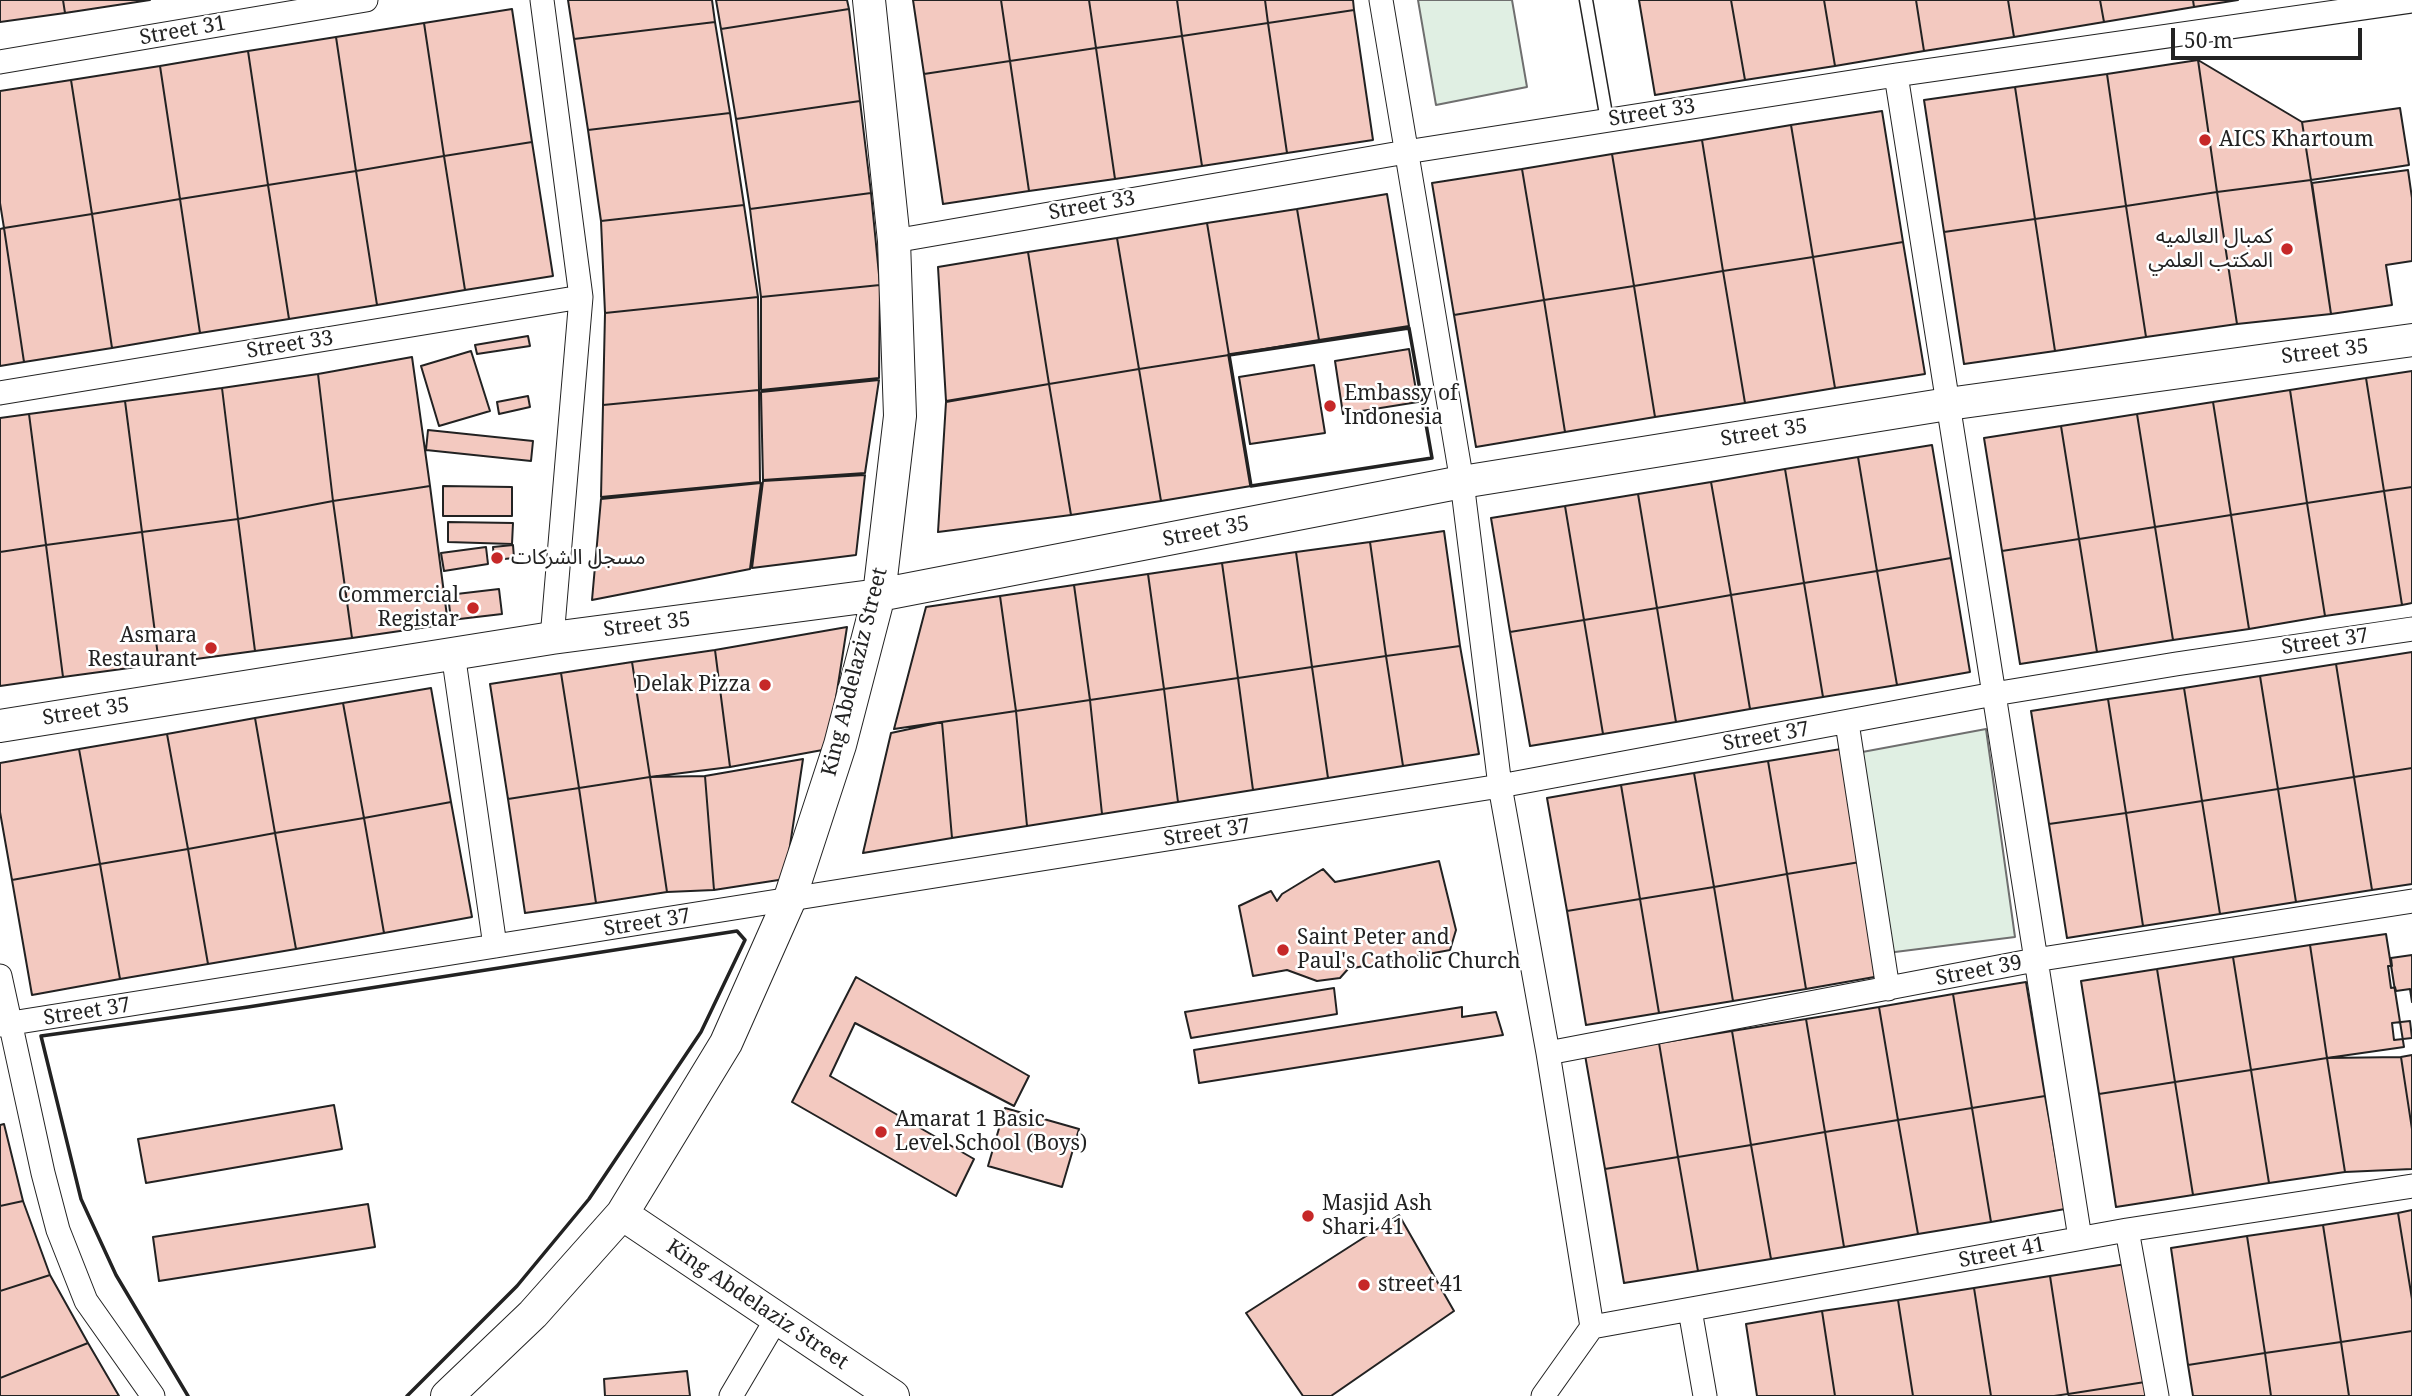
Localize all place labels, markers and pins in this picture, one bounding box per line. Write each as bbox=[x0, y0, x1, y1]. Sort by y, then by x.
place label: AICS Khartoum bbox=[2219, 127, 2374, 153]
marker: AICS Khartoum bbox=[2197, 132, 2213, 148]
place label: كمبال العالميه المكتب العلمي bbox=[2148, 224, 2273, 274]
marker: كمبال العالميه المكتب العلمي bbox=[2279, 241, 2295, 257]
place label: Embassy of Indonesia bbox=[1344, 381, 1458, 431]
marker: Embassy of Indonesia bbox=[1322, 398, 1338, 414]
place label: مسجل الشركات bbox=[511, 545, 645, 571]
marker: مسجل الشركات bbox=[489, 550, 505, 566]
place label: Commercial Registar bbox=[338, 583, 459, 633]
marker: Commercial Registar bbox=[465, 600, 481, 616]
place label: Asmara Restaurant bbox=[88, 623, 197, 673]
marker: Asmara Restaurant bbox=[203, 640, 219, 656]
place label: Delak Pizza bbox=[636, 672, 751, 698]
marker: Delak Pizza bbox=[757, 677, 773, 693]
place label: Saint Peter and Paul's Catholic Church bbox=[1297, 925, 1521, 975]
marker: Saint Peter and Paul's Catholic Church bbox=[1275, 942, 1291, 958]
place label: Amarat 1 Basic Level School (Boys) bbox=[895, 1107, 1087, 1157]
marker: Amarat 1 Basic Level School (Boys) bbox=[873, 1124, 889, 1140]
place label: Masjid Ash Shari 41 bbox=[1322, 1191, 1432, 1241]
marker: Masjid Ash Shari 41 bbox=[1300, 1208, 1316, 1224]
place label: street 41 bbox=[1378, 1272, 1464, 1298]
marker: street 41 bbox=[1356, 1277, 1372, 1293]

